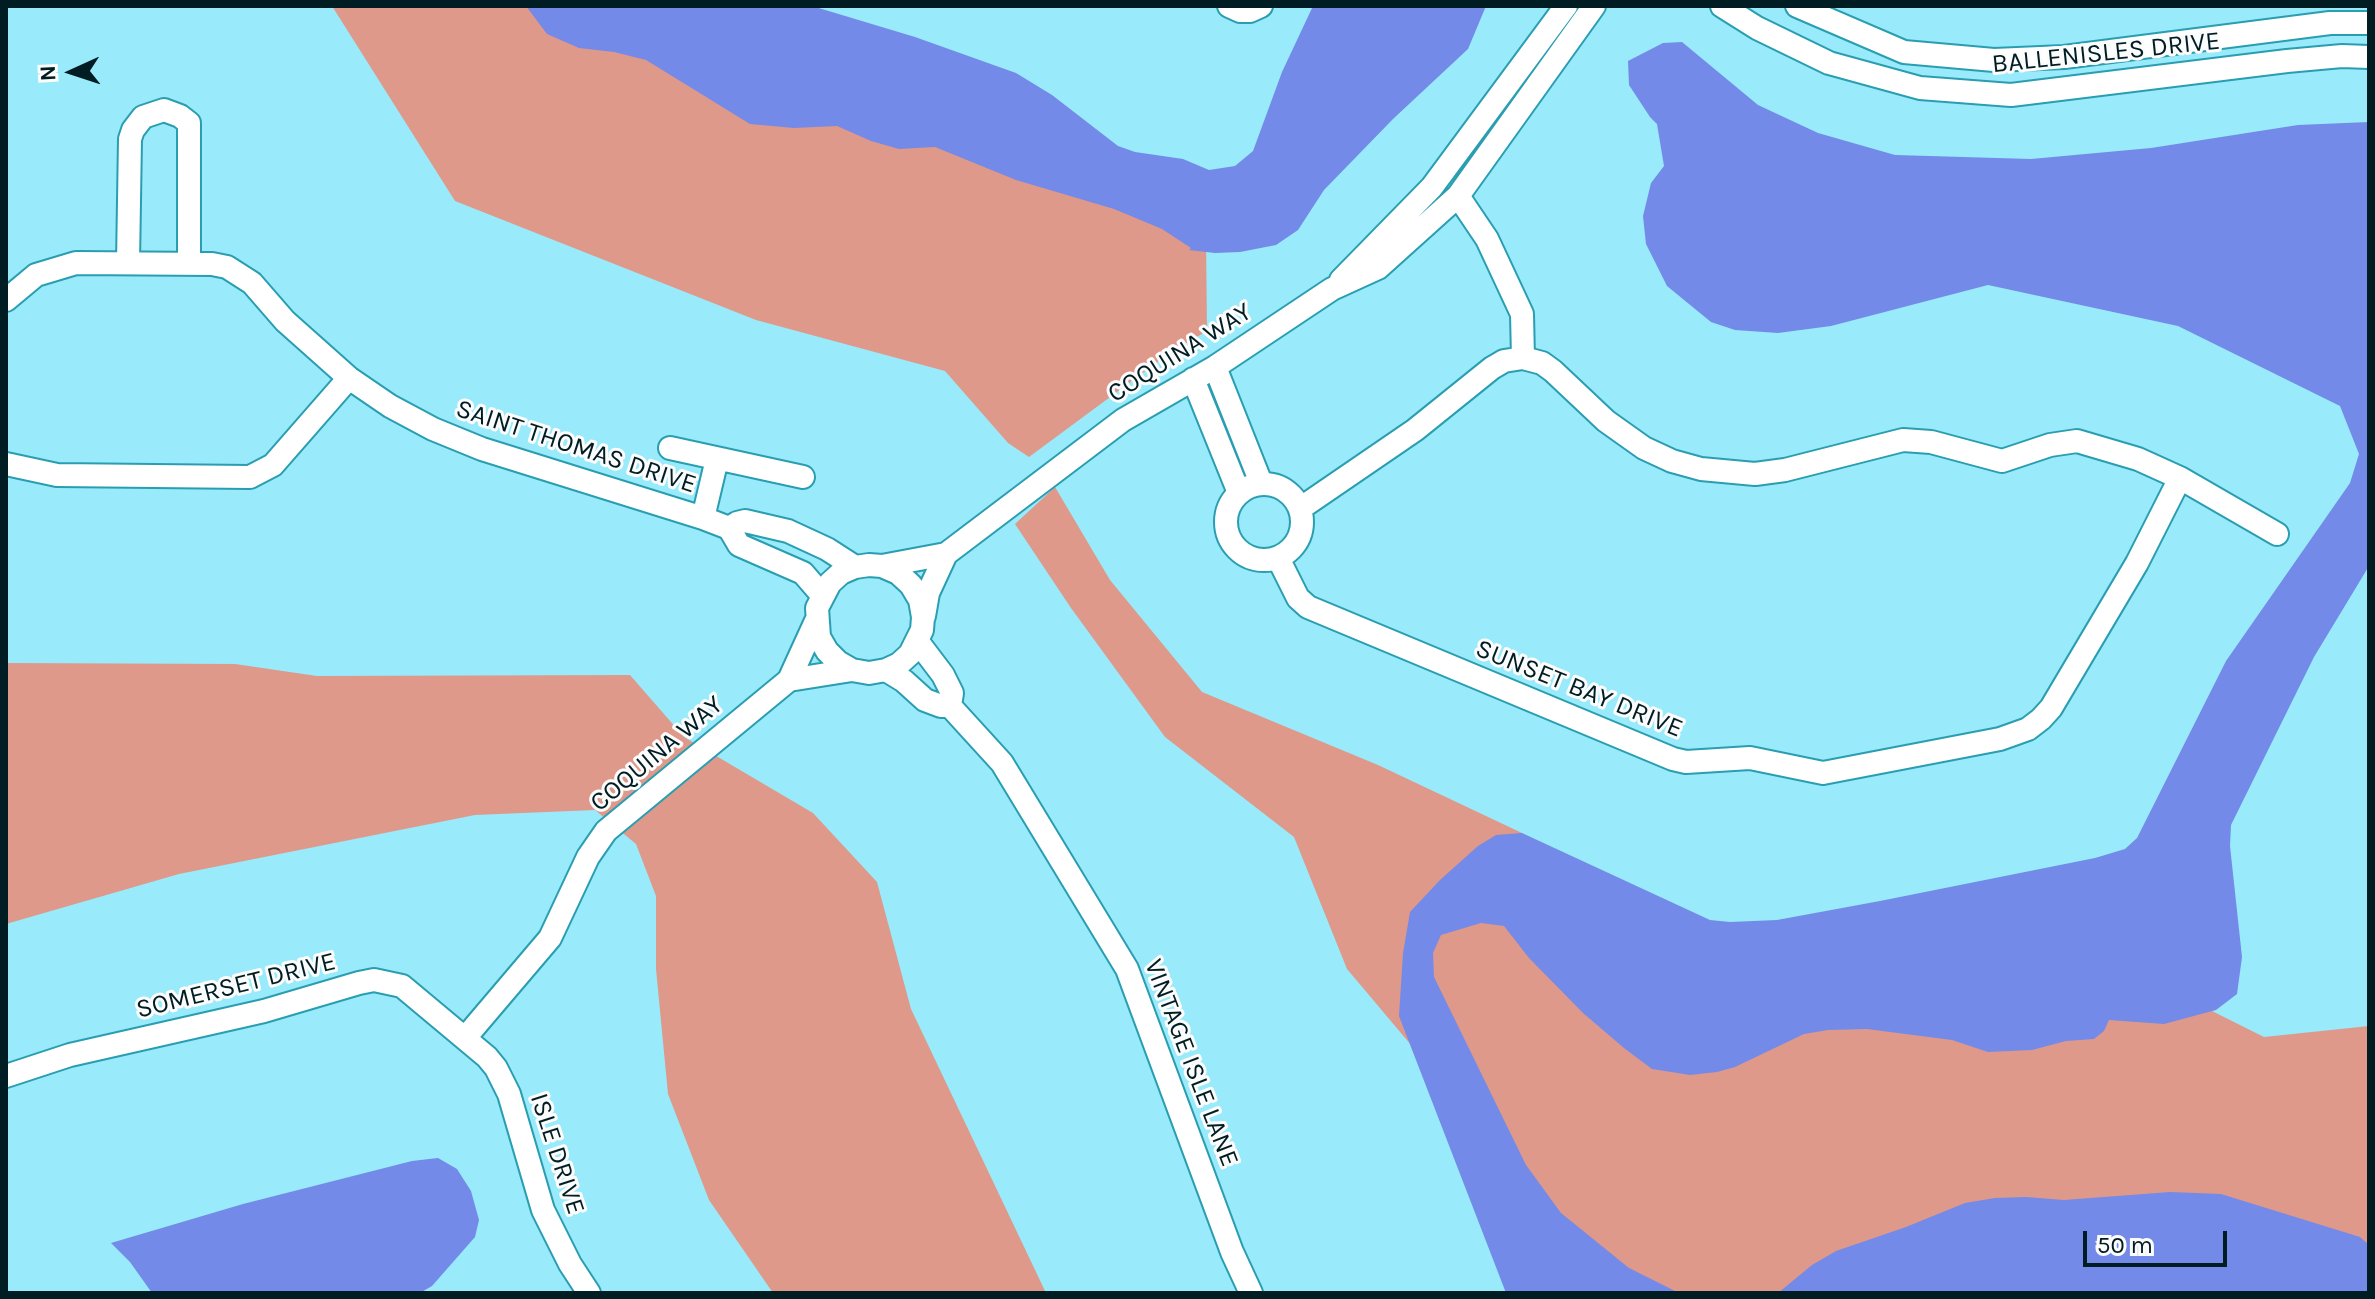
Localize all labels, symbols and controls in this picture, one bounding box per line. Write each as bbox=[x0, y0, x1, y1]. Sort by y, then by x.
street label: BALLENISLES DRIVE bbox=[1990, 26, 2222, 80]
north arrow bbox=[32, 32, 112, 112]
text: N bbox=[35, 65, 61, 82]
street label: COQUINA WAY bbox=[1102, 296, 1258, 410]
street label: SAINT THOMAS DRIVE bbox=[452, 393, 700, 501]
street label: SUNSET BAY DRIVE bbox=[1471, 633, 1687, 745]
street label: COQUINA WAY bbox=[584, 689, 730, 819]
street label: SOMERSET DRIVE bbox=[133, 946, 339, 1026]
street label: VINTAGE ISLE LANE bbox=[1137, 955, 1245, 1171]
street label: ISLE DRIVE bbox=[523, 1089, 591, 1219]
scale bar bbox=[2087, 1215, 2231, 1265]
text: 50 m bbox=[2097, 1231, 2153, 1259]

